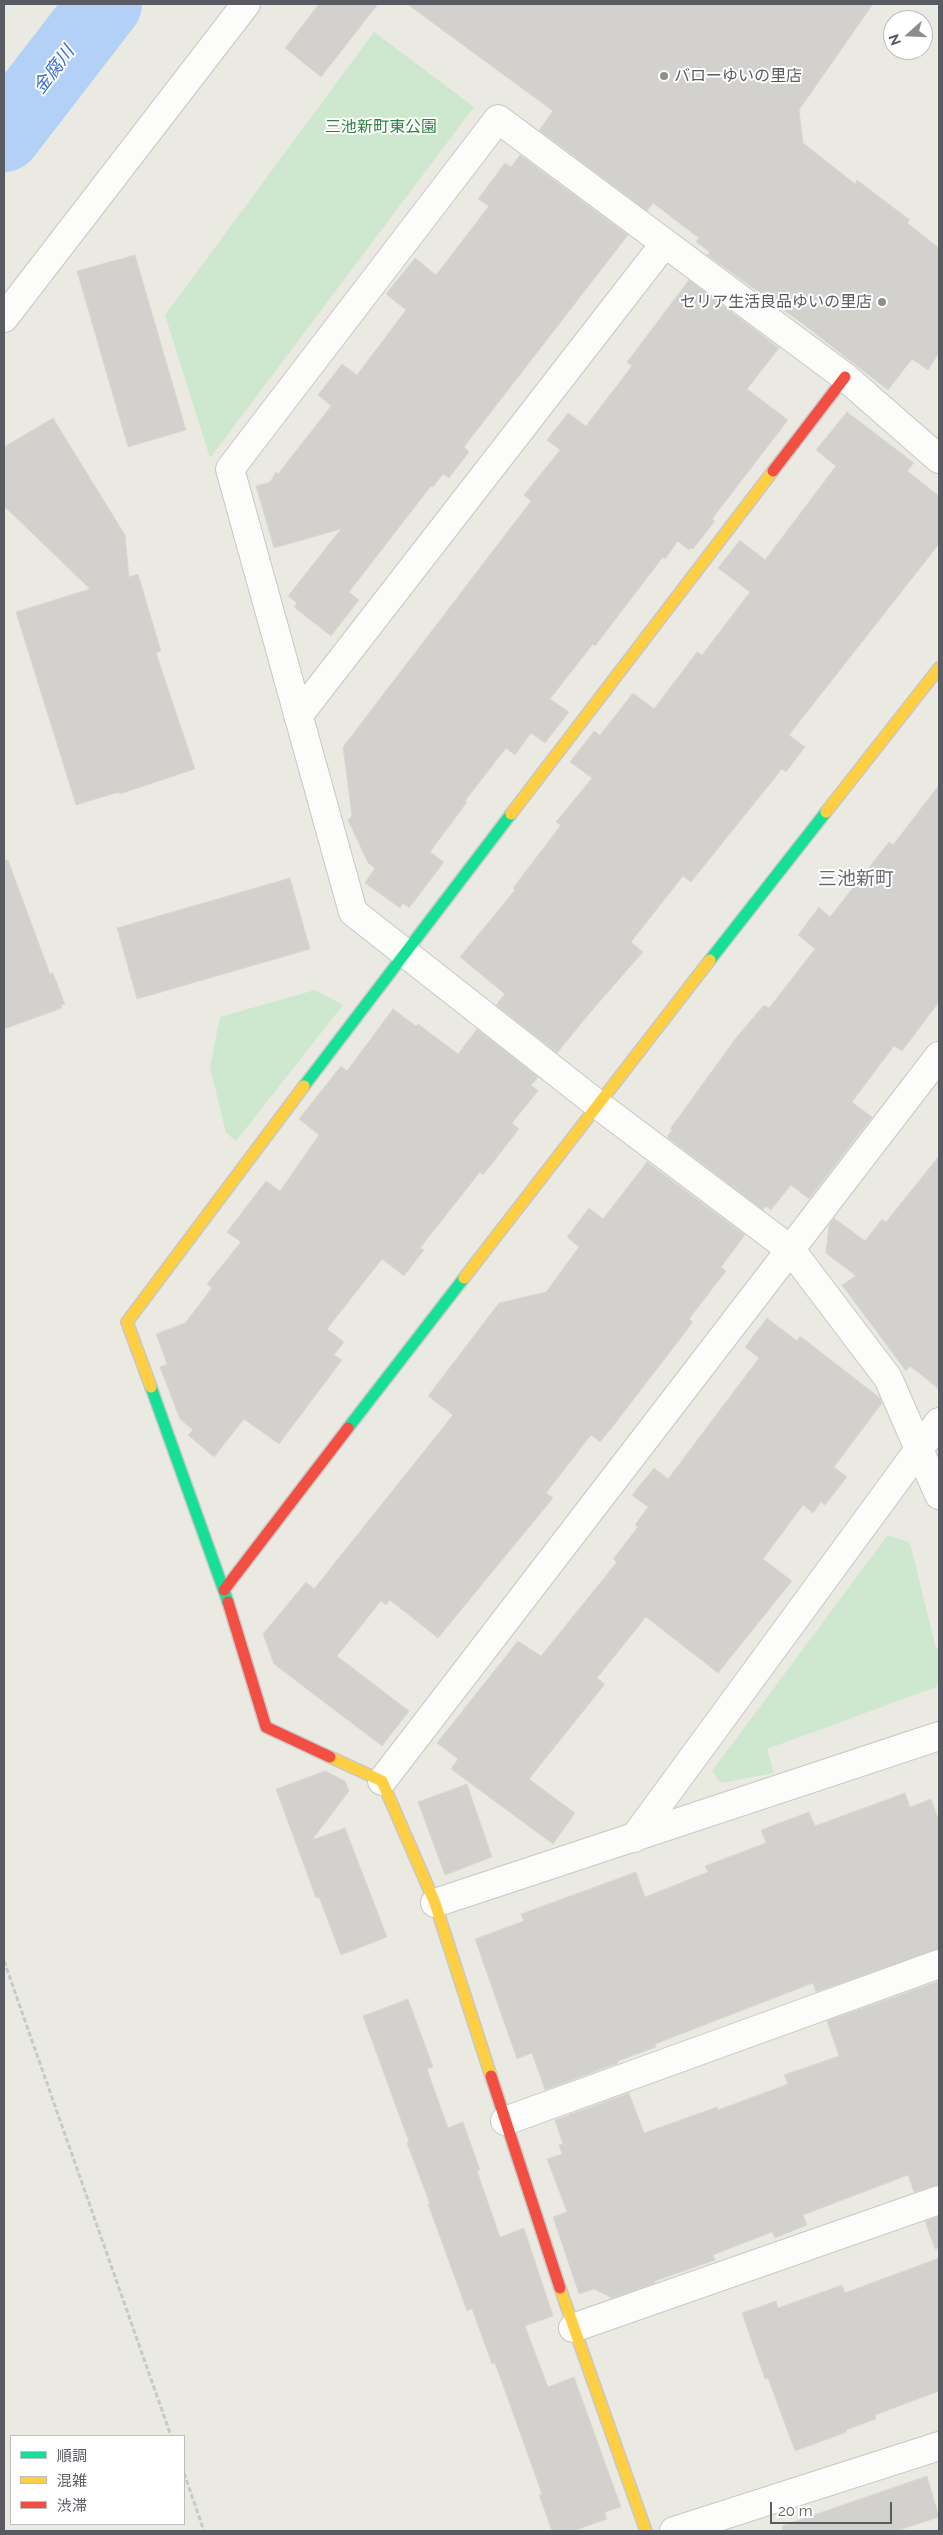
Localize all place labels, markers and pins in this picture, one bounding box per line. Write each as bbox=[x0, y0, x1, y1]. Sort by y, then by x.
place label: バローゆいの里店 bbox=[674, 66, 802, 86]
marker: バローゆいの里店 bbox=[658, 70, 670, 82]
place label: セリア生活良品ゆいの里店 bbox=[680, 292, 872, 312]
marker: セリア生活良品ゆいの里店 bbox=[876, 296, 888, 308]

